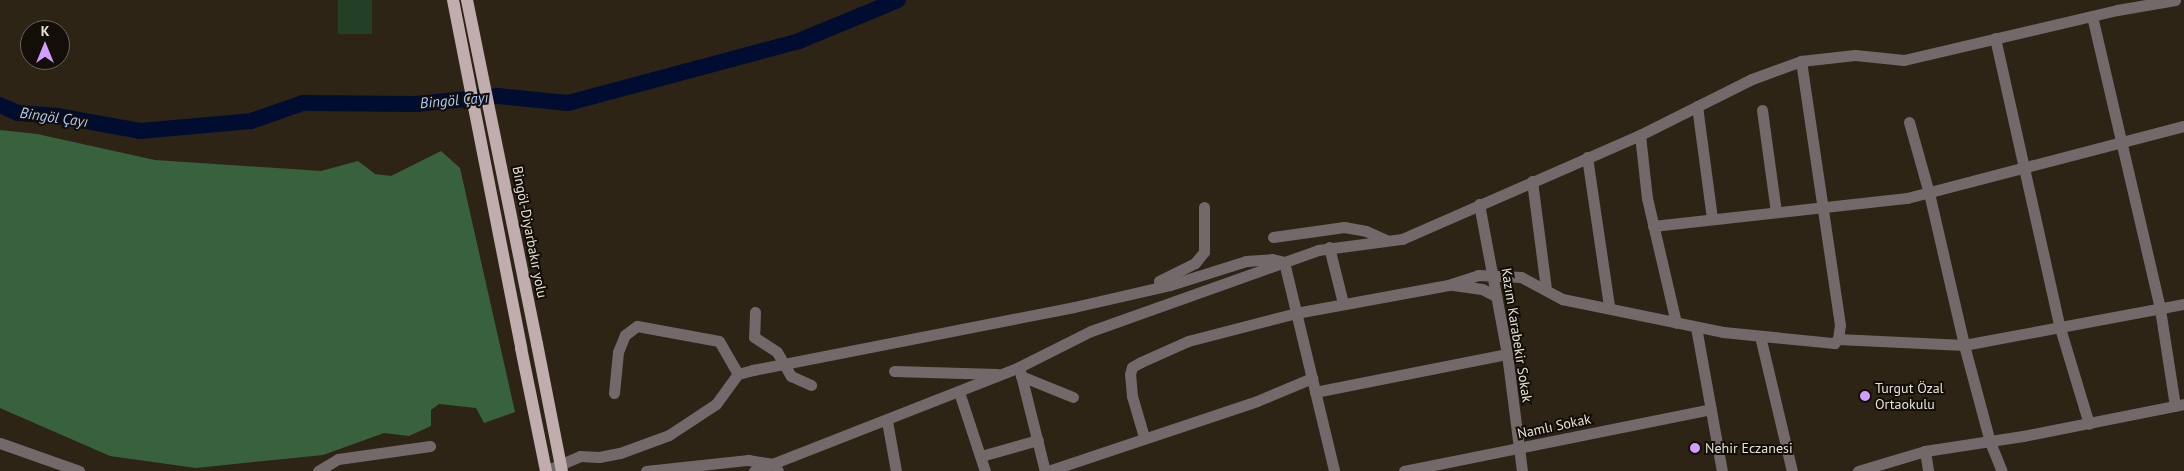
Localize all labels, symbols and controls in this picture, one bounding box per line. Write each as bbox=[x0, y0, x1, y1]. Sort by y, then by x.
north arrow bbox=[20, 20, 70, 70]
text: K bbox=[41, 22, 49, 40]
water label: Bingöl Çayı bbox=[419, 88, 489, 112]
water label: Bingöl Çayı bbox=[19, 103, 89, 131]
street label: Bingöl-Diyarbakır yolu bbox=[509, 165, 551, 299]
street label: Kazım Karabekir Sokak bbox=[1498, 267, 1536, 403]
place label: Turgut Özal Ortaokulu bbox=[1875, 380, 1944, 412]
marker: Turgut Özal Ortaokulu bbox=[1859, 390, 1871, 402]
street label: Namlı Sokak bbox=[1516, 410, 1592, 442]
place label: Nehir Eczanesi bbox=[1705, 440, 1793, 456]
marker: Nehir Eczanesi bbox=[1689, 442, 1701, 454]

